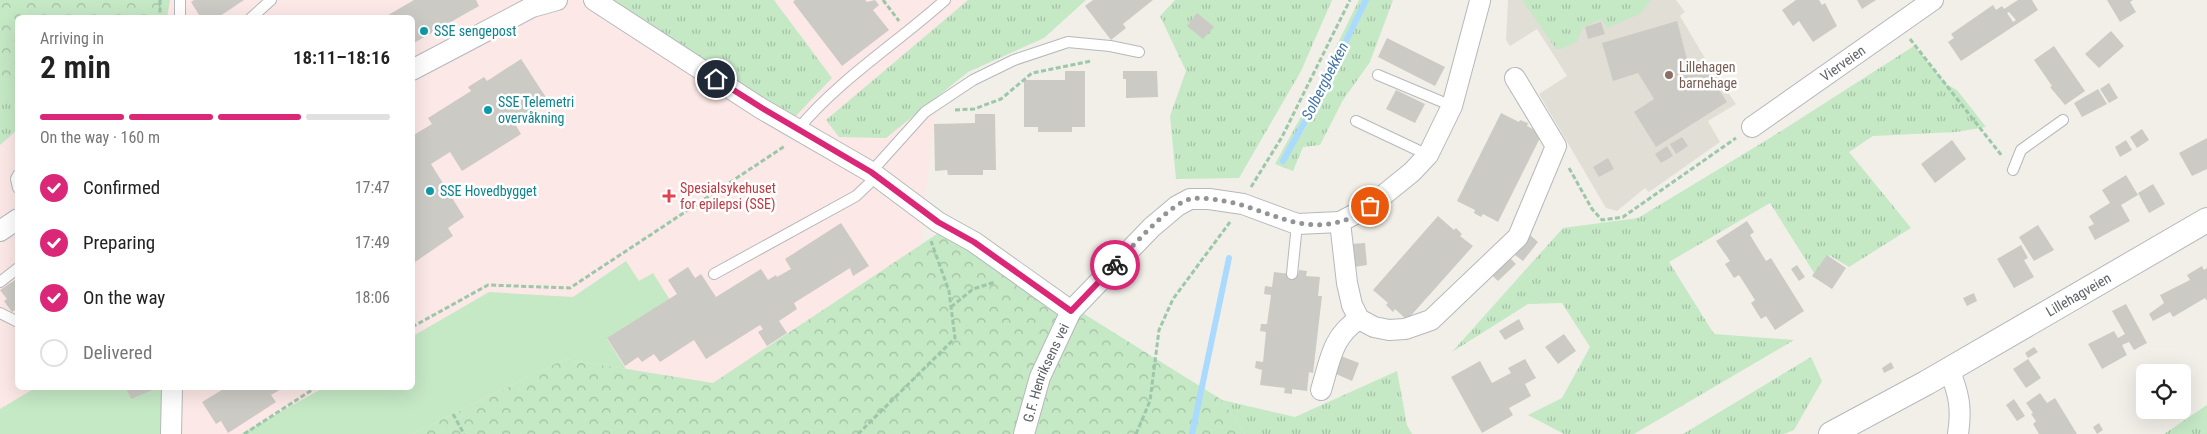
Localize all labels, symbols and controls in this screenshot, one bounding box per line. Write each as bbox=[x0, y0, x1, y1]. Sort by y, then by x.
place label: SSE sengepost bbox=[434, 23, 516, 39]
marker: SSE sengepost bbox=[418, 25, 430, 37]
text: Arriving in bbox=[40, 29, 104, 48]
water label: Solbergbekken bbox=[1298, 39, 1352, 123]
street label: Vierveien bbox=[1817, 42, 1868, 84]
text: 18:11–18:16 bbox=[293, 46, 390, 69]
text: 2 min bbox=[40, 48, 111, 86]
pin bbox=[695, 58, 737, 100]
place label: Lillehagen barnehage bbox=[1679, 59, 1738, 91]
icon: home bbox=[702, 65, 730, 93]
marker: Lillehagen barnehage bbox=[1663, 69, 1675, 81]
place label: SSE Telemetri overvåkning bbox=[498, 94, 574, 126]
marker: SSE Telemetri overvåkning bbox=[482, 104, 494, 116]
text: On the way · 160 m bbox=[40, 128, 160, 147]
icon: check bbox=[40, 174, 68, 202]
text: Confirmed bbox=[83, 176, 160, 199]
text: 17:47 bbox=[355, 178, 390, 197]
place label: Spesialsykehuset for epilepsi (SSE) bbox=[680, 180, 776, 213]
place label: SSE Hovedbygget bbox=[440, 183, 537, 199]
marker: SSE Hovedbygget bbox=[424, 185, 436, 197]
pin bbox=[1349, 185, 1391, 227]
marker: Spesialsykehuset for epilepsi (SSE) bbox=[662, 189, 676, 203]
icon: bag bbox=[1356, 192, 1384, 220]
icon: check bbox=[40, 229, 68, 257]
text: Preparing bbox=[83, 231, 155, 254]
text: 17:49 bbox=[355, 233, 390, 252]
courier bbox=[1090, 240, 1140, 290]
icon: bike bbox=[1101, 251, 1129, 279]
street label: Lillehagveien bbox=[2043, 270, 2114, 320]
icon: check bbox=[40, 284, 68, 312]
text: On the way bbox=[83, 286, 165, 309]
text: 18:06 bbox=[355, 288, 390, 307]
street label: G.F. Henriksens vei bbox=[1020, 321, 1072, 424]
text: Delivered bbox=[83, 341, 152, 364]
map controls bbox=[2136, 364, 2191, 419]
button: locate bbox=[2136, 364, 2191, 419]

